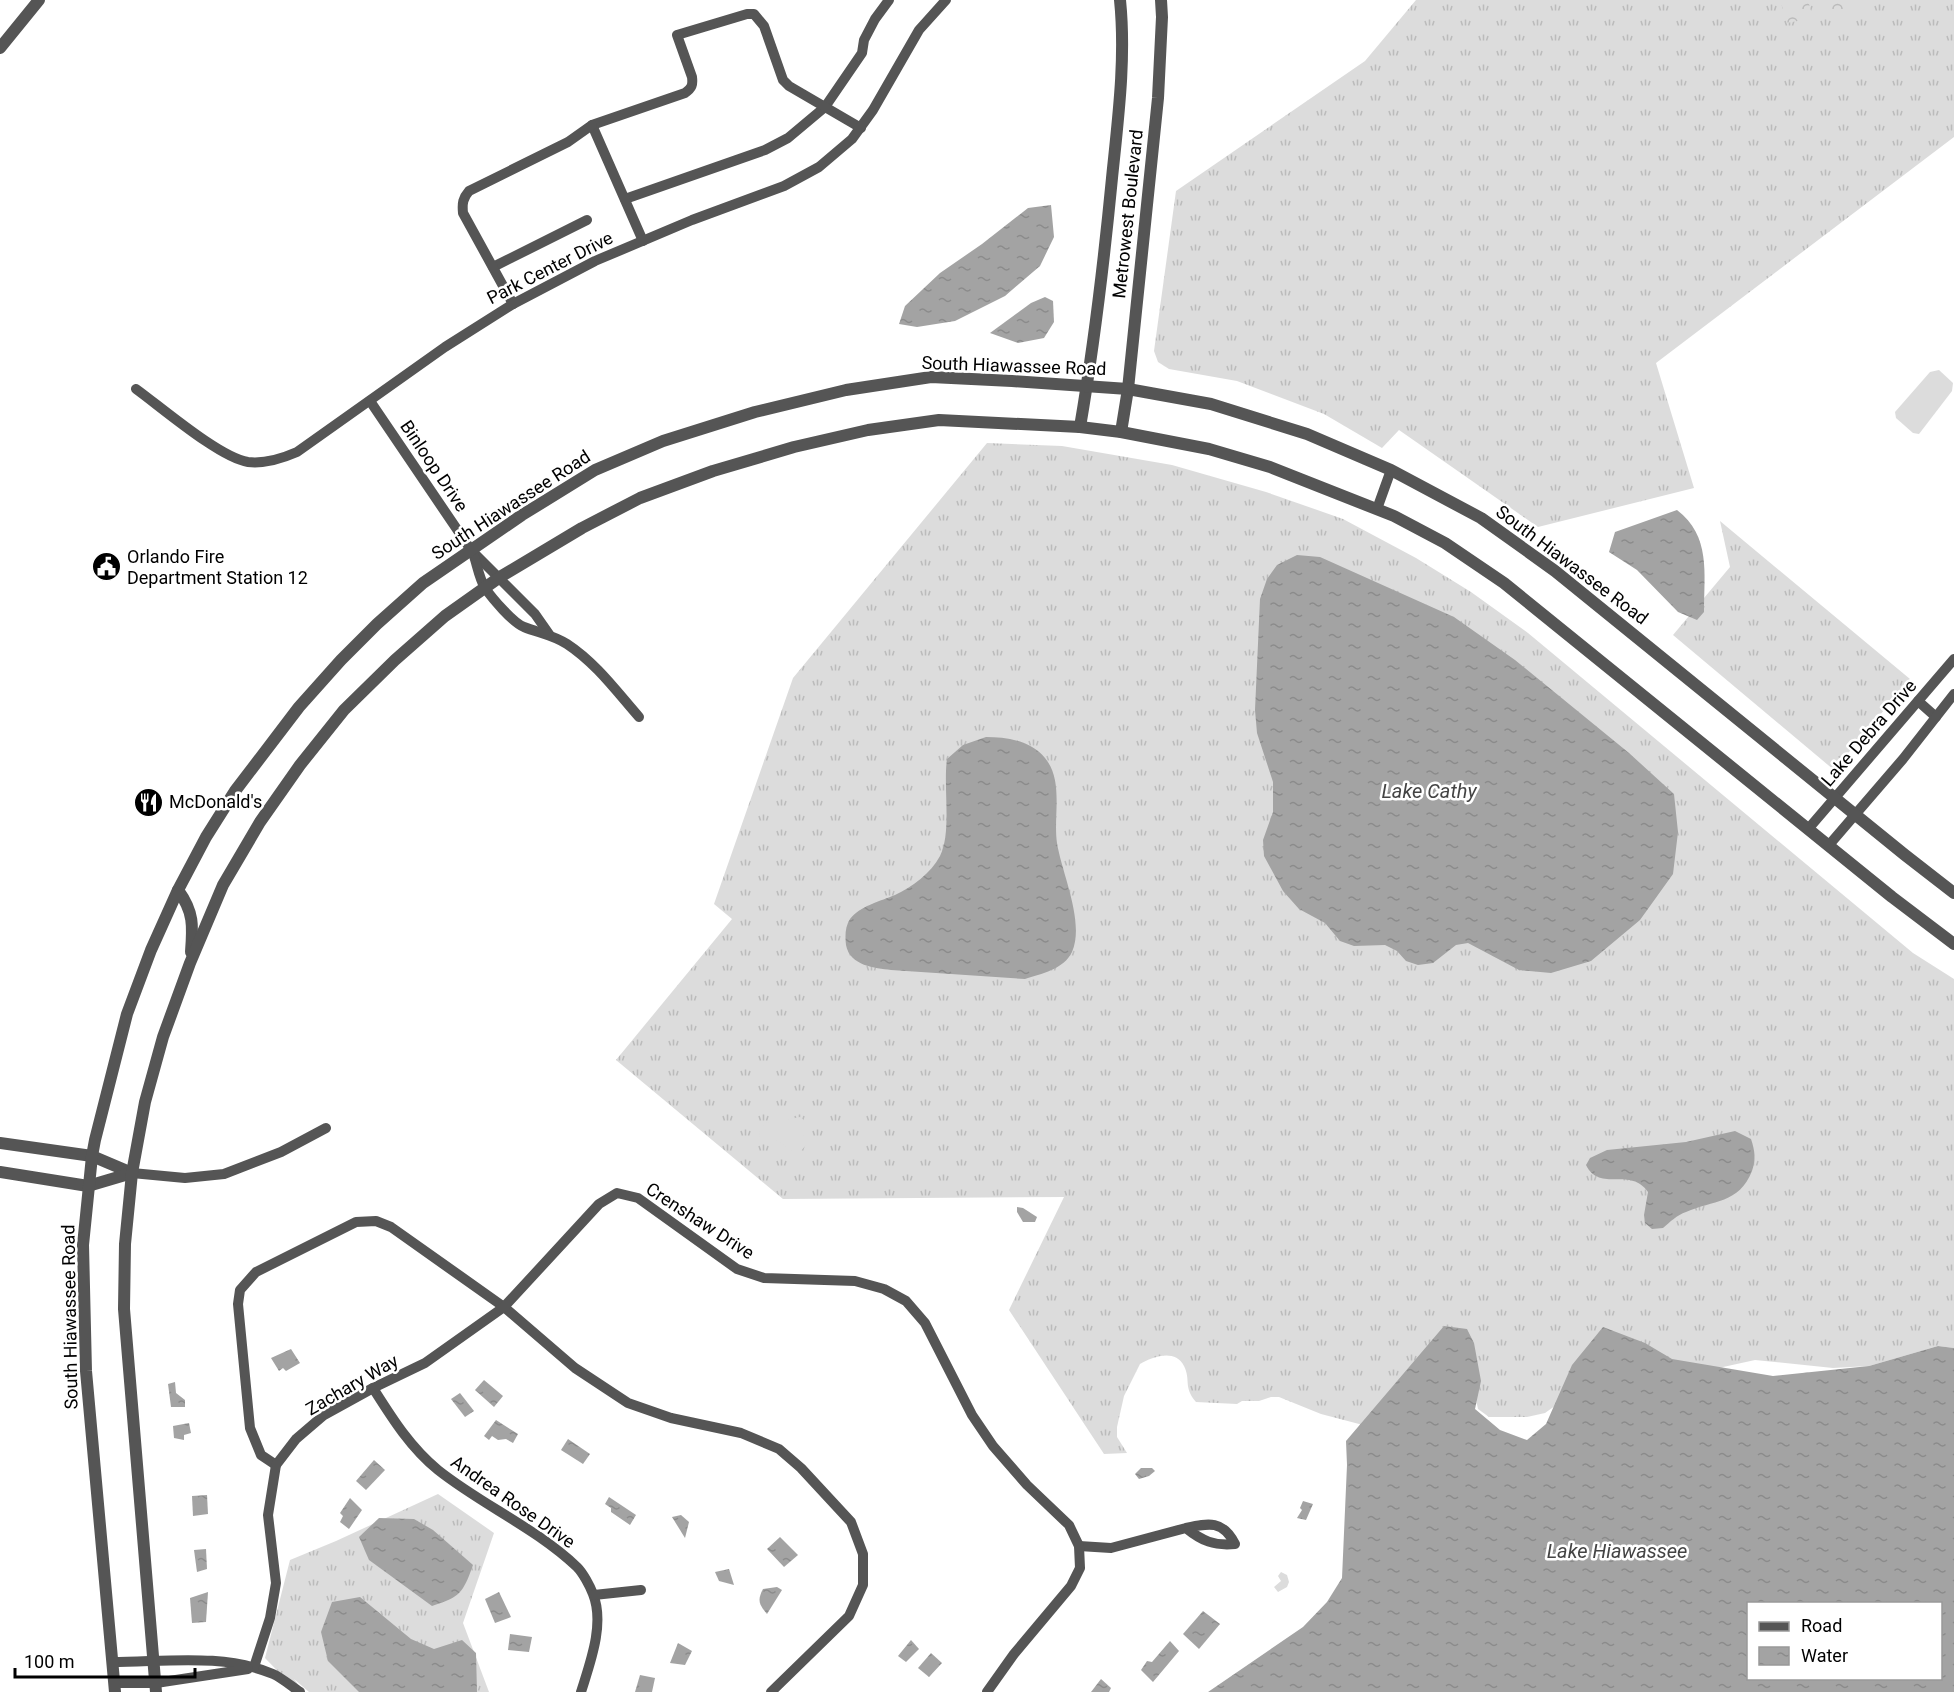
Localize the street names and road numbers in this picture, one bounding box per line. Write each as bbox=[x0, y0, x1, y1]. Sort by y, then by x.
street label: Metrowest Boulevard bbox=[1108, 128, 1147, 299]
street label: Park Center Drive bbox=[483, 227, 616, 308]
street label: South Hiawassee Road bbox=[921, 352, 1107, 379]
street label: Binloop Drive bbox=[396, 416, 473, 515]
street label: South Hiawassee Road bbox=[427, 445, 594, 564]
street label: South Hiawassee Road bbox=[1492, 501, 1652, 629]
street label: Lake Debra Drive bbox=[1817, 675, 1921, 790]
street label: Crenshaw Drive bbox=[642, 1178, 758, 1263]
street label: South Hiawassee Road bbox=[57, 1224, 82, 1410]
street label: Zachary Way bbox=[302, 1350, 402, 1419]
street label: Andrea Rose Drive bbox=[447, 1451, 579, 1552]

